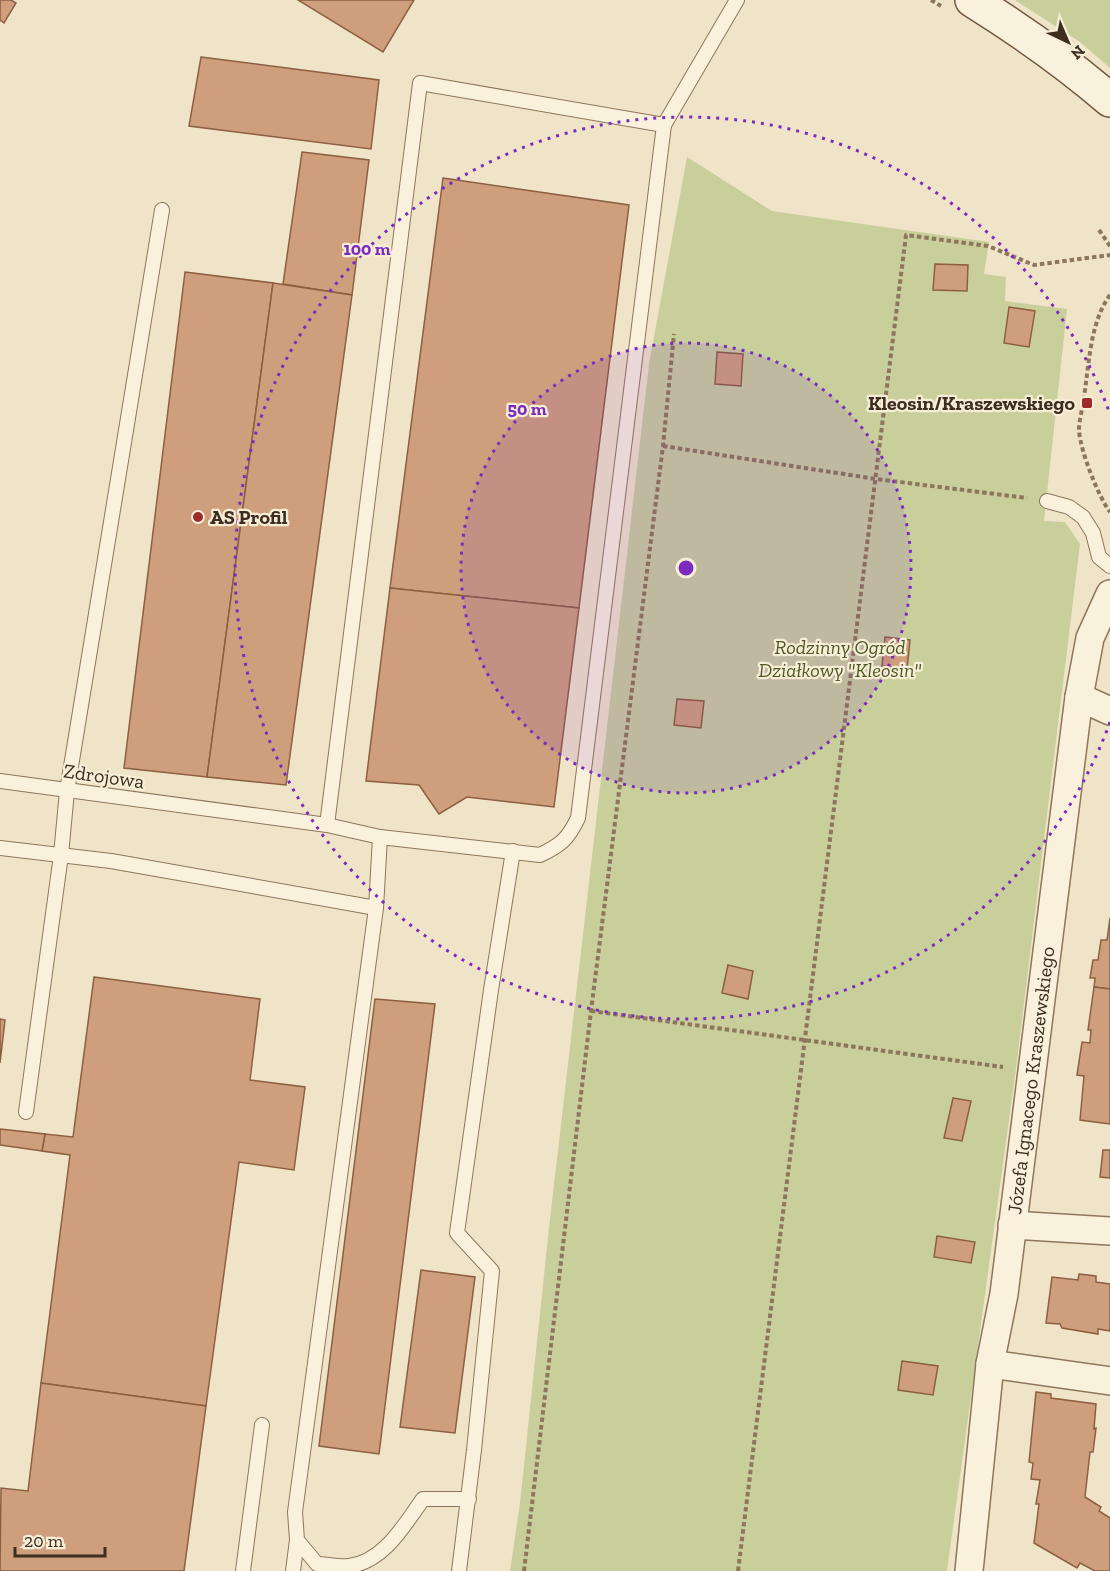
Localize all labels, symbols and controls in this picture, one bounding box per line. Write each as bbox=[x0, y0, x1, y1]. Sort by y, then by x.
north arrow bbox=[1038, 12, 1098, 72]
text: N bbox=[1067, 41, 1089, 63]
text: 100 m bbox=[343, 238, 391, 260]
place label: Kleosin/Kraszewskiego bbox=[868, 391, 1076, 415]
marker: Kleosin/Kraszewskiego bbox=[1080, 396, 1094, 410]
text: 50 m bbox=[508, 398, 547, 420]
place label: AS Profil bbox=[210, 505, 288, 529]
marker: AS Profil bbox=[191, 510, 205, 524]
centre of rings bbox=[676, 558, 696, 578]
park label: Rodzinny Ogród Działkowy "Kleosin" bbox=[758, 635, 922, 682]
street label: Zdrojowa bbox=[62, 758, 146, 794]
street label: Józefa Ignacego Kraszewskiego bbox=[1002, 945, 1060, 1215]
scale bar bbox=[15, 1520, 105, 1558]
text: 20 m bbox=[24, 1530, 64, 1552]

